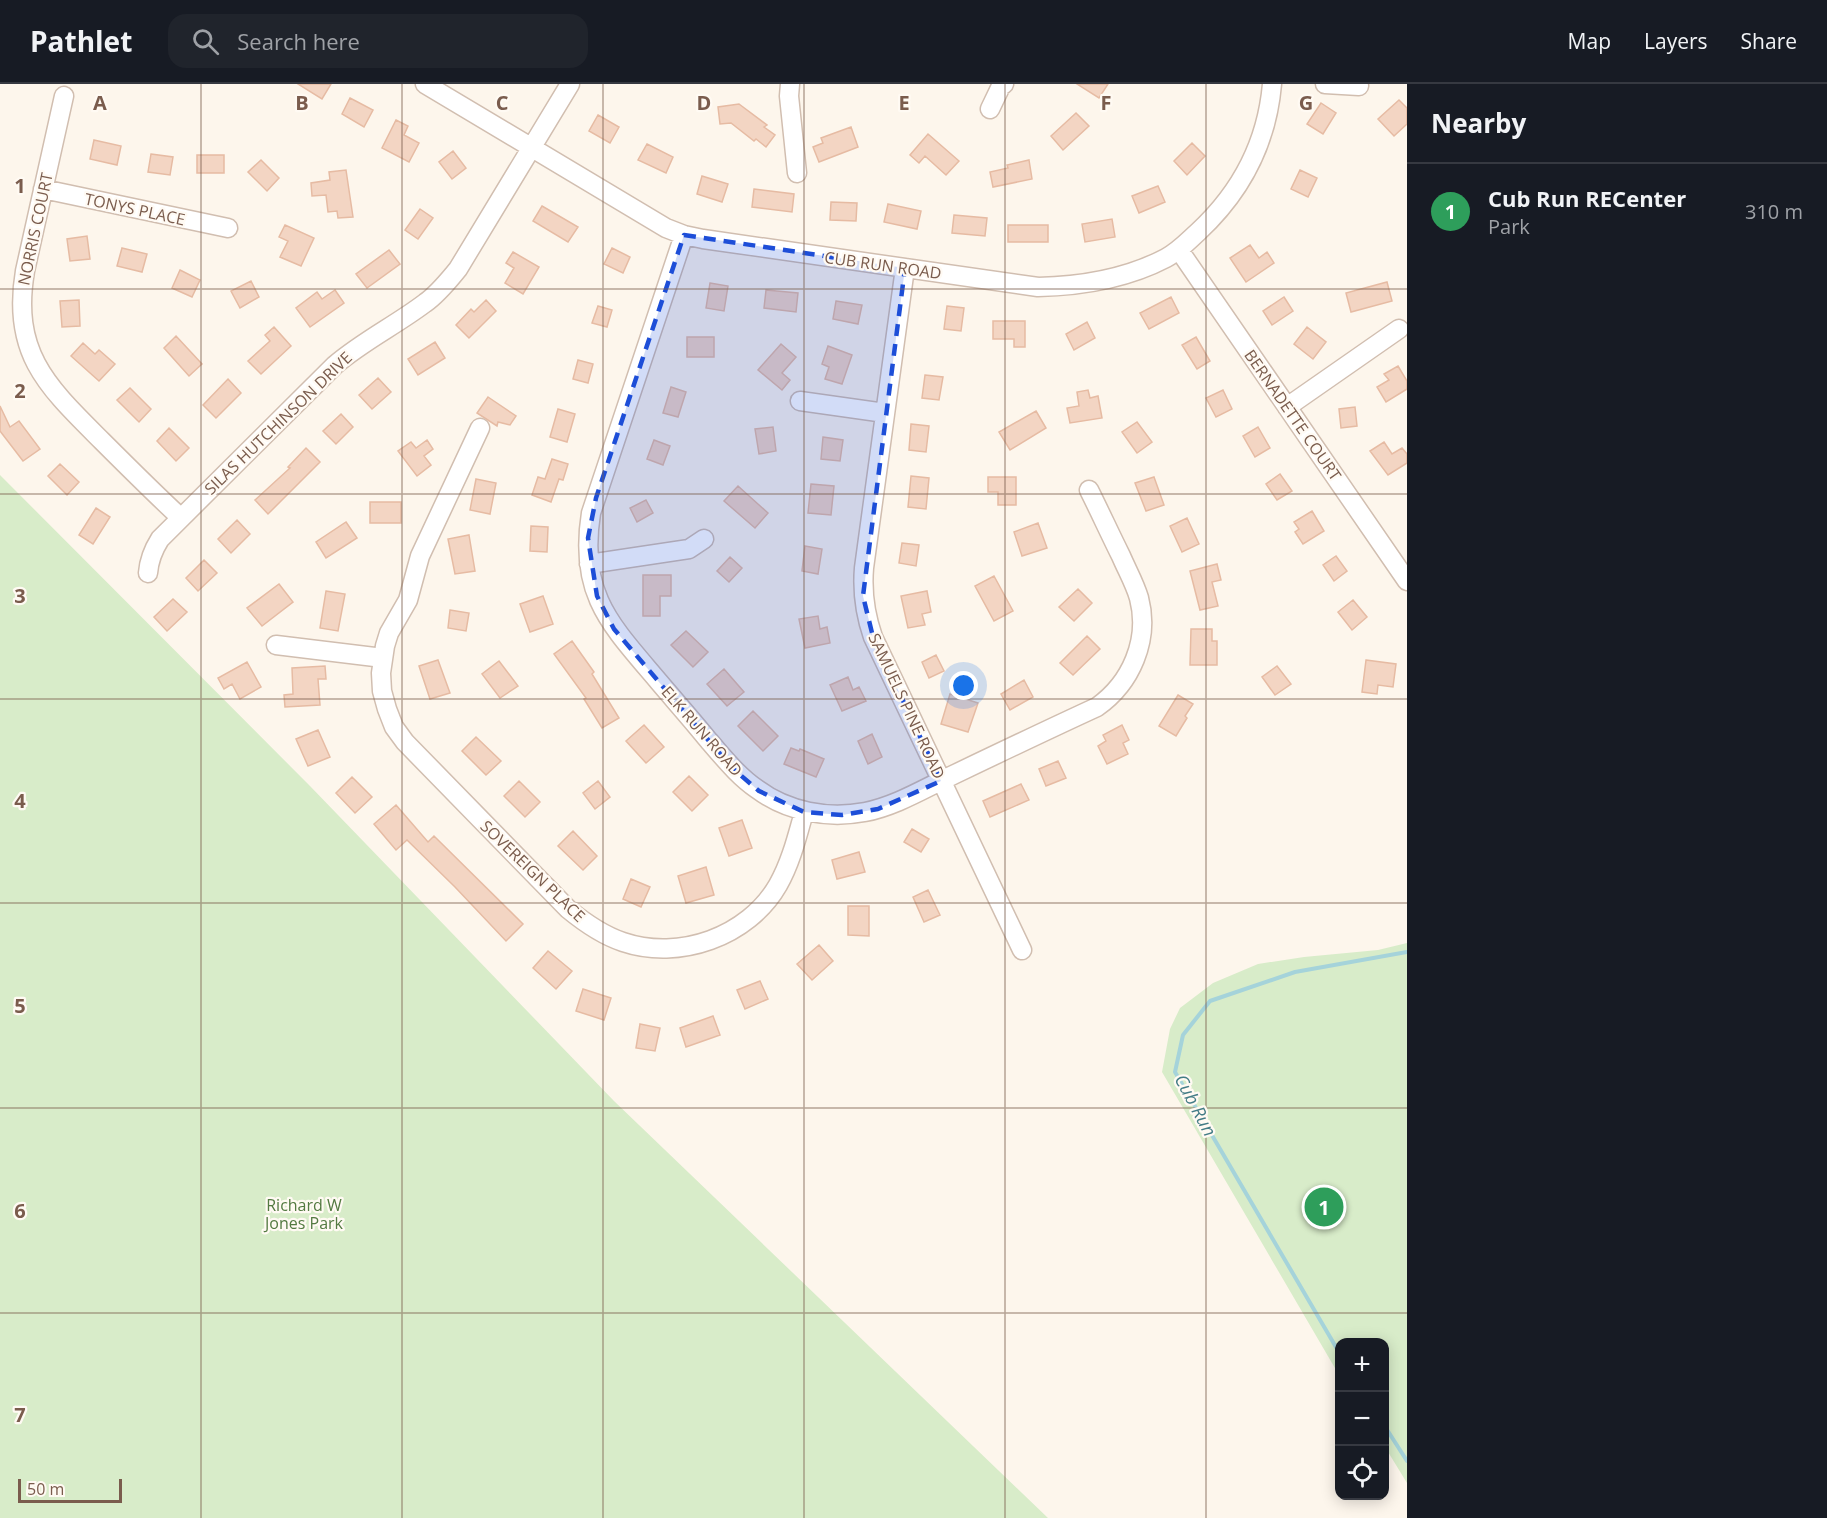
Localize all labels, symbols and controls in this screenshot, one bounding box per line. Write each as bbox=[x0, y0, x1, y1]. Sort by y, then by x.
search box bbox=[168, 14, 588, 68]
text: Pathlet bbox=[30, 22, 132, 60]
icon: search bbox=[189, 25, 222, 58]
text: Search here bbox=[237, 26, 360, 56]
text: Map bbox=[1568, 27, 1611, 55]
text: Layers bbox=[1644, 27, 1708, 55]
text: Share bbox=[1741, 27, 1797, 55]
text: A bbox=[93, 89, 107, 116]
text: B bbox=[295, 89, 309, 116]
text: C bbox=[496, 89, 509, 116]
text: D bbox=[697, 89, 711, 116]
text: E bbox=[898, 89, 910, 116]
text: F bbox=[1101, 89, 1111, 116]
text: G bbox=[1299, 89, 1313, 116]
text: Nearby bbox=[1431, 105, 1526, 141]
street label: NORRIS COURT bbox=[12, 171, 58, 287]
text: 1 bbox=[14, 172, 26, 199]
text: Cub Run RECenter bbox=[1488, 183, 1686, 213]
street label: TONYS PLACE bbox=[83, 188, 187, 230]
text: 1 bbox=[1445, 198, 1456, 225]
text: 310 m bbox=[1745, 198, 1803, 225]
text: Park bbox=[1488, 213, 1530, 240]
street label: CUB RUN ROAD bbox=[823, 246, 943, 284]
street label: BERNADETTE COURT bbox=[1239, 345, 1347, 485]
street label: SILAS HUTCHINSON DRIVE bbox=[199, 347, 357, 499]
text: 2 bbox=[14, 377, 26, 404]
text: 3 bbox=[14, 582, 26, 609]
street label: SAMUELS PINE ROAD bbox=[864, 630, 950, 782]
your location bbox=[949, 671, 978, 700]
street label: ELK RUN ROAD bbox=[657, 681, 747, 781]
text: 4 bbox=[14, 787, 26, 814]
street label: SOVEREIGN PLACE bbox=[476, 815, 590, 927]
text: 5 bbox=[14, 992, 26, 1019]
water label: Cub Run bbox=[1170, 1070, 1222, 1140]
pin: 1 bbox=[1304, 1184, 1344, 1230]
park label: Richard W Jones Park bbox=[263, 1194, 344, 1234]
text: 6 bbox=[14, 1197, 26, 1224]
map controls bbox=[1335, 1338, 1389, 1500]
button: + bbox=[1335, 1338, 1389, 1392]
button: − bbox=[1335, 1392, 1389, 1446]
text: 7 bbox=[14, 1401, 26, 1428]
button: locate bbox=[1335, 1446, 1389, 1500]
scale bar bbox=[18, 1476, 122, 1504]
text: 50 m bbox=[27, 1478, 64, 1500]

